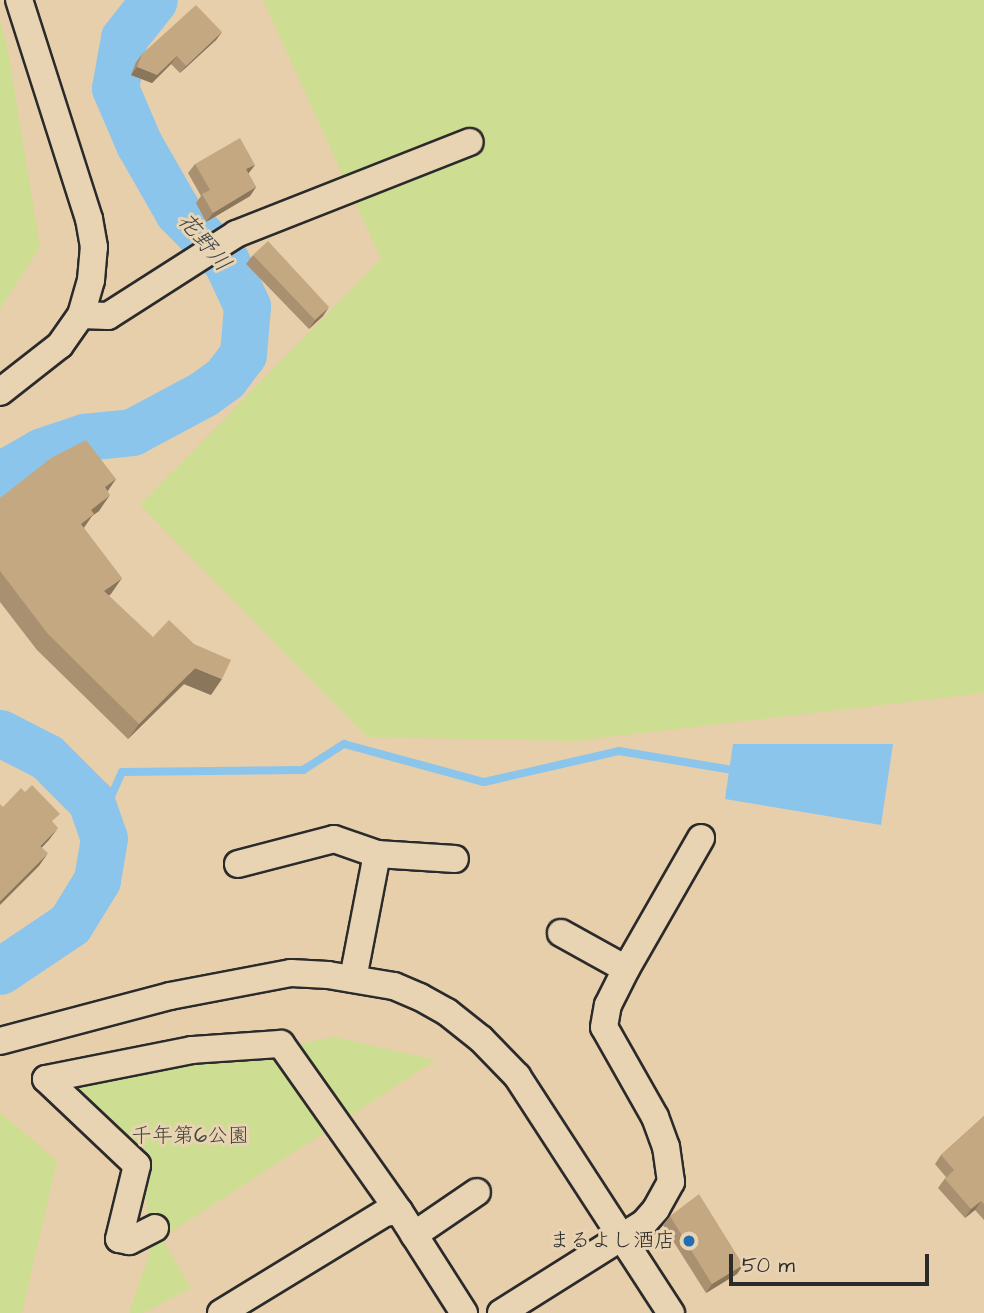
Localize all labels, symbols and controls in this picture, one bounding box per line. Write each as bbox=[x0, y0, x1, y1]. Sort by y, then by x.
water label: 花野川 bbox=[171, 207, 237, 277]
park label: 千年第6公園 bbox=[131, 1123, 249, 1149]
place label: まるよし酒店 bbox=[549, 1228, 675, 1254]
marker: まるよし酒店 bbox=[681, 1233, 697, 1249]
scale bar bbox=[732, 1240, 932, 1284]
text: 50 m bbox=[742, 1251, 795, 1280]

